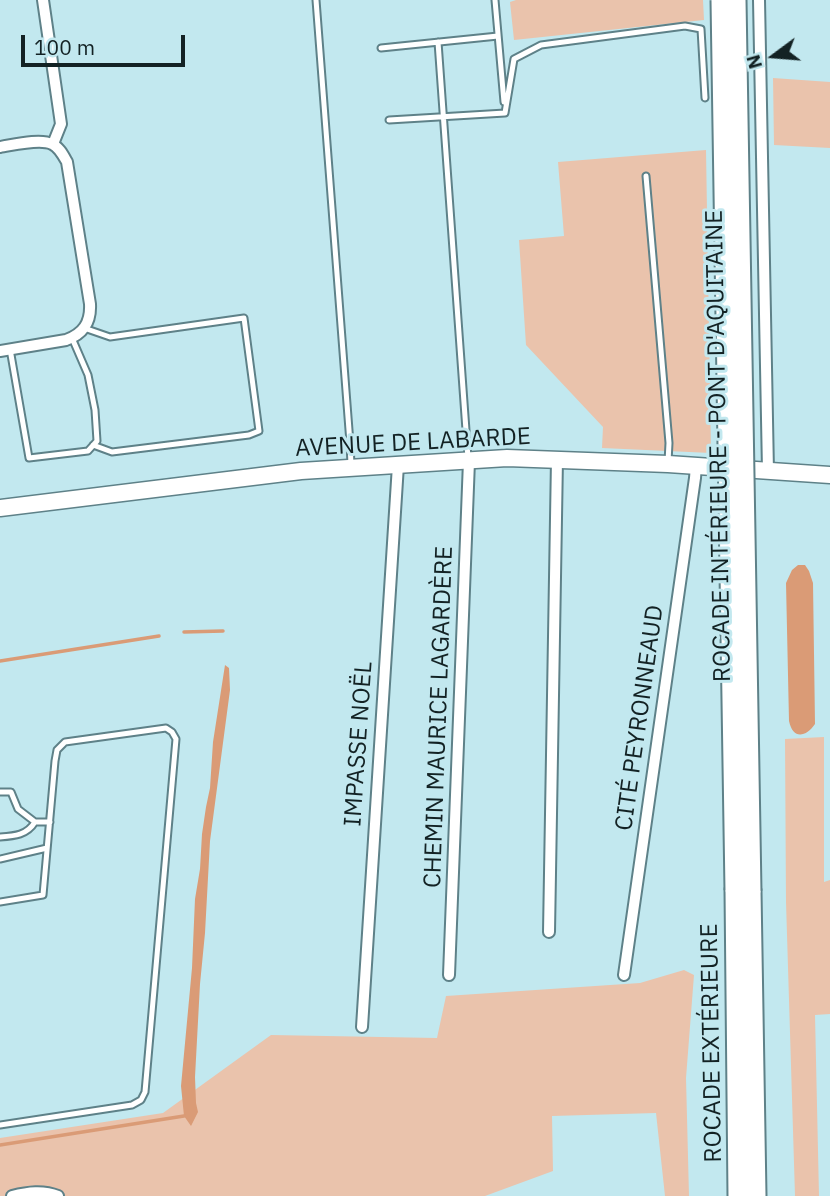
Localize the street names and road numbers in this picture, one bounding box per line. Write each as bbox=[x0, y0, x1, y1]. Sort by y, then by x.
street label: ROCADE INTÉRIEURE - PONT D'AQUITAINE bbox=[700, 210, 738, 682]
street label: AVENUE DE LABARDE bbox=[295, 422, 531, 464]
street label: CHEMIN MAURICE LAGARDÈRE bbox=[419, 545, 459, 889]
street label: CITÉ PEYRONNEAUD bbox=[610, 603, 670, 833]
street label: IMPASSE NOËL bbox=[339, 661, 379, 827]
street label: ROCADE EXTÉRIEURE bbox=[696, 923, 728, 1163]

